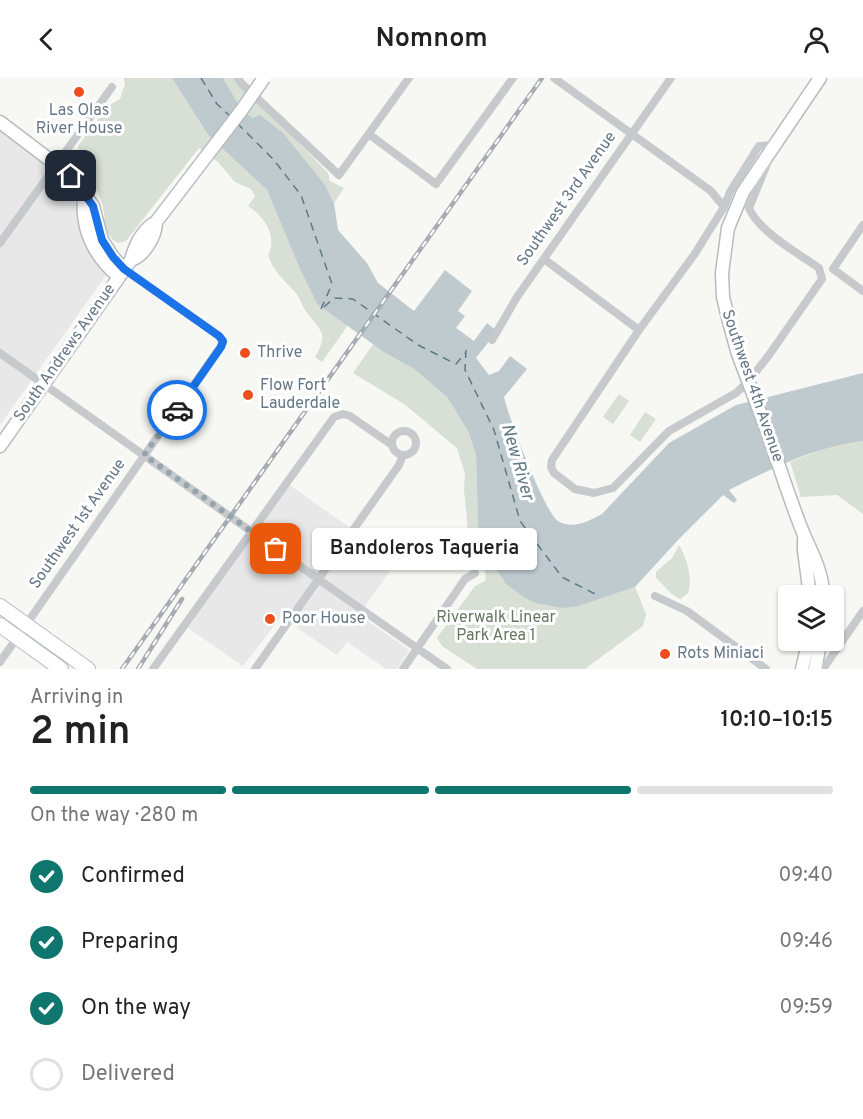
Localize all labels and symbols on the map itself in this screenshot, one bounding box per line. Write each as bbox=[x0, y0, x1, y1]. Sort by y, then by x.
marker: Las Olas River House bbox=[72, 85, 86, 99]
place label: Las Olas River House bbox=[36, 101, 122, 139]
street label: Southwest 3rd Avenue bbox=[513, 128, 621, 270]
pin bbox=[45, 150, 96, 201]
street label: South Andrews Avenue bbox=[10, 280, 120, 426]
street label: Southwest 4th Avenue bbox=[717, 307, 787, 465]
place label: Thrive bbox=[257, 343, 302, 363]
marker: Thrive bbox=[238, 346, 252, 360]
place label: Flow Fort Lauderdale bbox=[260, 376, 340, 414]
courier bbox=[147, 380, 207, 440]
marker: Flow Fort Lauderdale bbox=[241, 388, 255, 402]
water label: New River bbox=[495, 421, 539, 505]
street label: Southwest 1st Avenue bbox=[26, 455, 130, 593]
pin bbox=[250, 523, 301, 574]
callout: Bandoleros Taqueria bbox=[312, 528, 537, 570]
park label: Riverwalk Linear Park Area 1 bbox=[436, 608, 556, 646]
place label: Poor House bbox=[282, 609, 365, 629]
marker: Poor House bbox=[263, 612, 277, 626]
place label: Rots Miniaci bbox=[677, 644, 764, 664]
marker: Rots Miniaci bbox=[658, 647, 672, 661]

